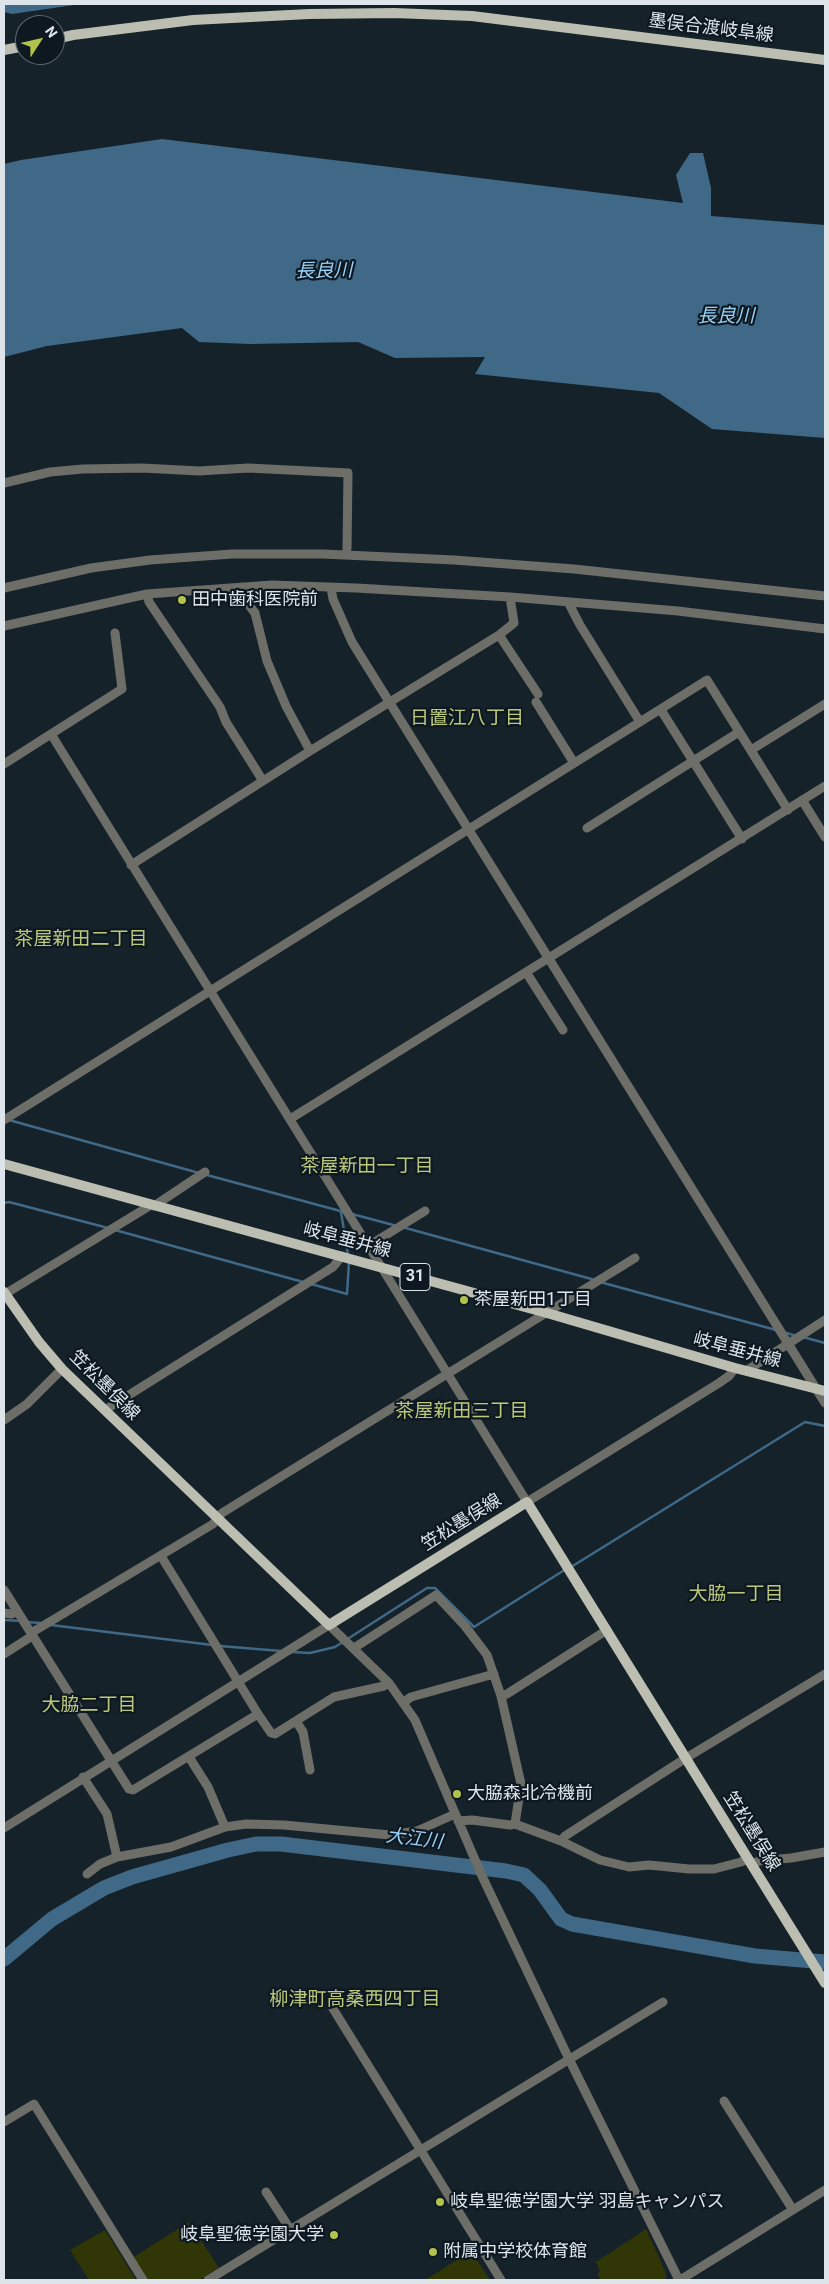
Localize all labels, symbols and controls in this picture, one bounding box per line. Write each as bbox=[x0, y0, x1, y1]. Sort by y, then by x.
street label: 墨俣合渡岐阜線 bbox=[647, 11, 775, 47]
north arrow bbox=[15, 15, 65, 65]
text: N bbox=[42, 23, 61, 41]
water label: 長良川 bbox=[295, 260, 353, 284]
water label: 長良川 bbox=[698, 306, 754, 328]
place label: 田中歯科医院前 bbox=[192, 589, 318, 611]
marker: 田中歯科医院前 bbox=[176, 594, 188, 606]
district label: 日置江八丁目 bbox=[410, 708, 524, 730]
district label: 茶屋新田二丁目 bbox=[15, 929, 147, 951]
district label: 茶屋新田一丁目 bbox=[301, 1156, 433, 1178]
street label: 岐阜垂井線 bbox=[301, 1219, 393, 1263]
road number: 31 bbox=[400, 1264, 430, 1290]
place label: 茶屋新田1丁目 bbox=[474, 1289, 592, 1311]
marker: 茶屋新田1丁目 bbox=[458, 1294, 470, 1306]
street label: 岐阜垂井線 bbox=[691, 1329, 783, 1373]
street label: 笠松墨俣線 bbox=[65, 1347, 143, 1425]
district label: 茶屋新田三丁目 bbox=[396, 1401, 528, 1423]
street label: 笠松墨俣線 bbox=[418, 1490, 506, 1556]
district label: 大脇一丁目 bbox=[689, 1584, 783, 1606]
district label: 大脇二丁目 bbox=[42, 1695, 136, 1717]
place label: 大脇森北冷機前 bbox=[467, 1783, 593, 1805]
marker: 大脇森北冷機前 bbox=[451, 1788, 463, 1800]
street label: 笠松墨俣線 bbox=[718, 1788, 784, 1876]
water label: 大江川 bbox=[384, 1825, 444, 1855]
district label: 柳津町高桑西四丁目 bbox=[270, 1989, 440, 2011]
place label: 岐阜聖徳学園大学 羽島キャンパス bbox=[450, 2191, 724, 2213]
marker: 岐阜聖徳学園大学 羽島キャンパス bbox=[434, 2196, 446, 2208]
place label: 岐阜聖徳学園大学 bbox=[180, 2224, 324, 2246]
marker: 岐阜聖徳学園大学 bbox=[328, 2229, 340, 2241]
place label: 附属中学校体育館 bbox=[443, 2241, 587, 2263]
marker: 附属中学校体育館 bbox=[427, 2246, 439, 2258]

